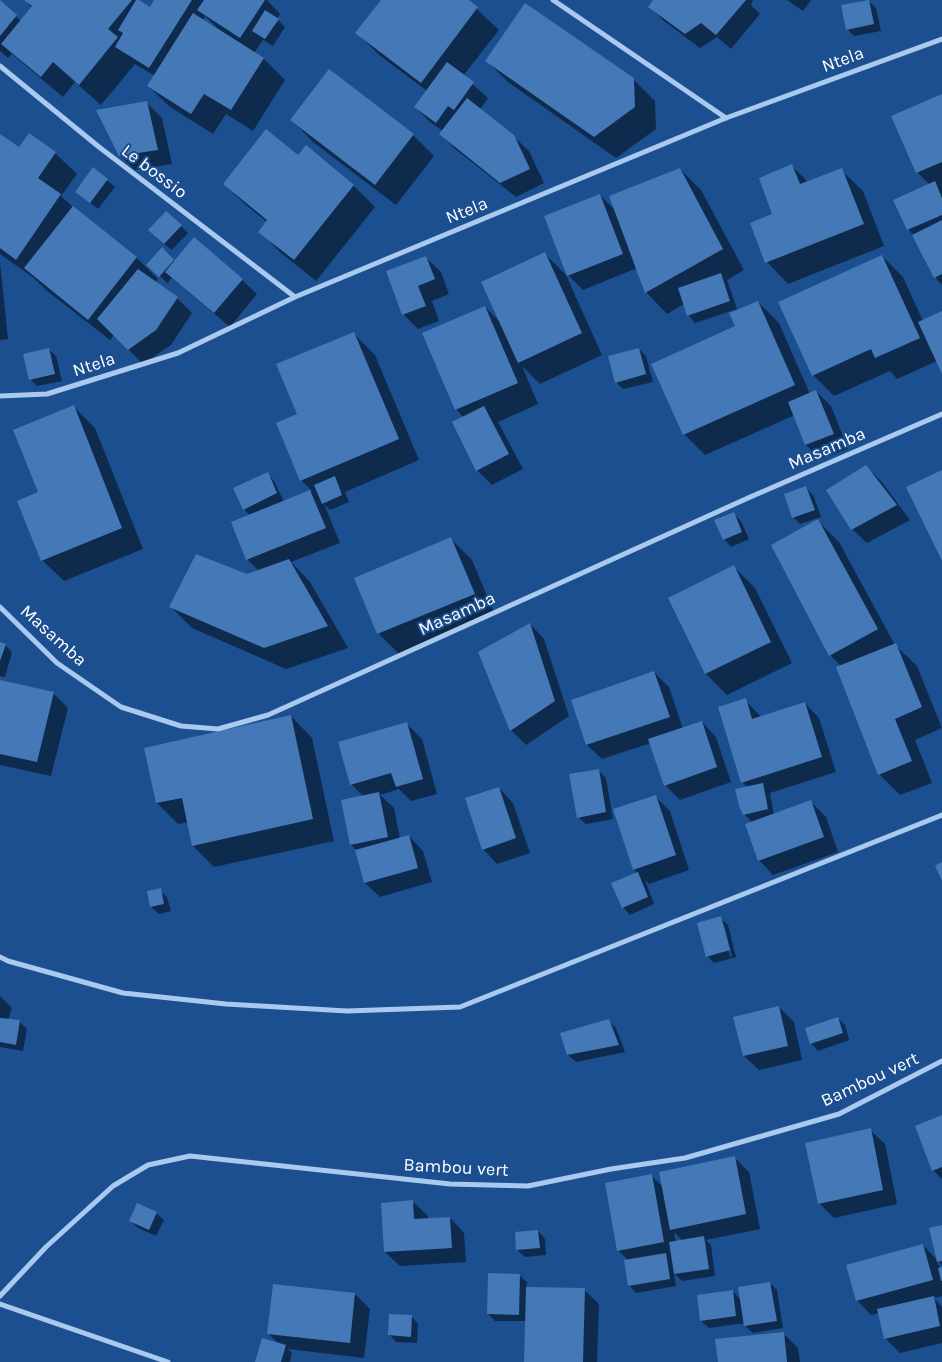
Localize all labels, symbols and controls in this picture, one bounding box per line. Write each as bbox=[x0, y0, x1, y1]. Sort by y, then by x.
street label: Ntela bbox=[819, 42, 867, 78]
street label: Le bossio bbox=[117, 140, 191, 204]
street label: Ntela bbox=[443, 193, 491, 229]
street label: Ntela bbox=[70, 348, 118, 382]
street label: Masamba bbox=[785, 423, 869, 475]
street label: Masamba bbox=[415, 587, 499, 641]
street label: Masamba bbox=[15, 601, 91, 671]
street label: Bambou vert bbox=[818, 1048, 922, 1112]
street label: Bambou vert bbox=[403, 1154, 509, 1182]

